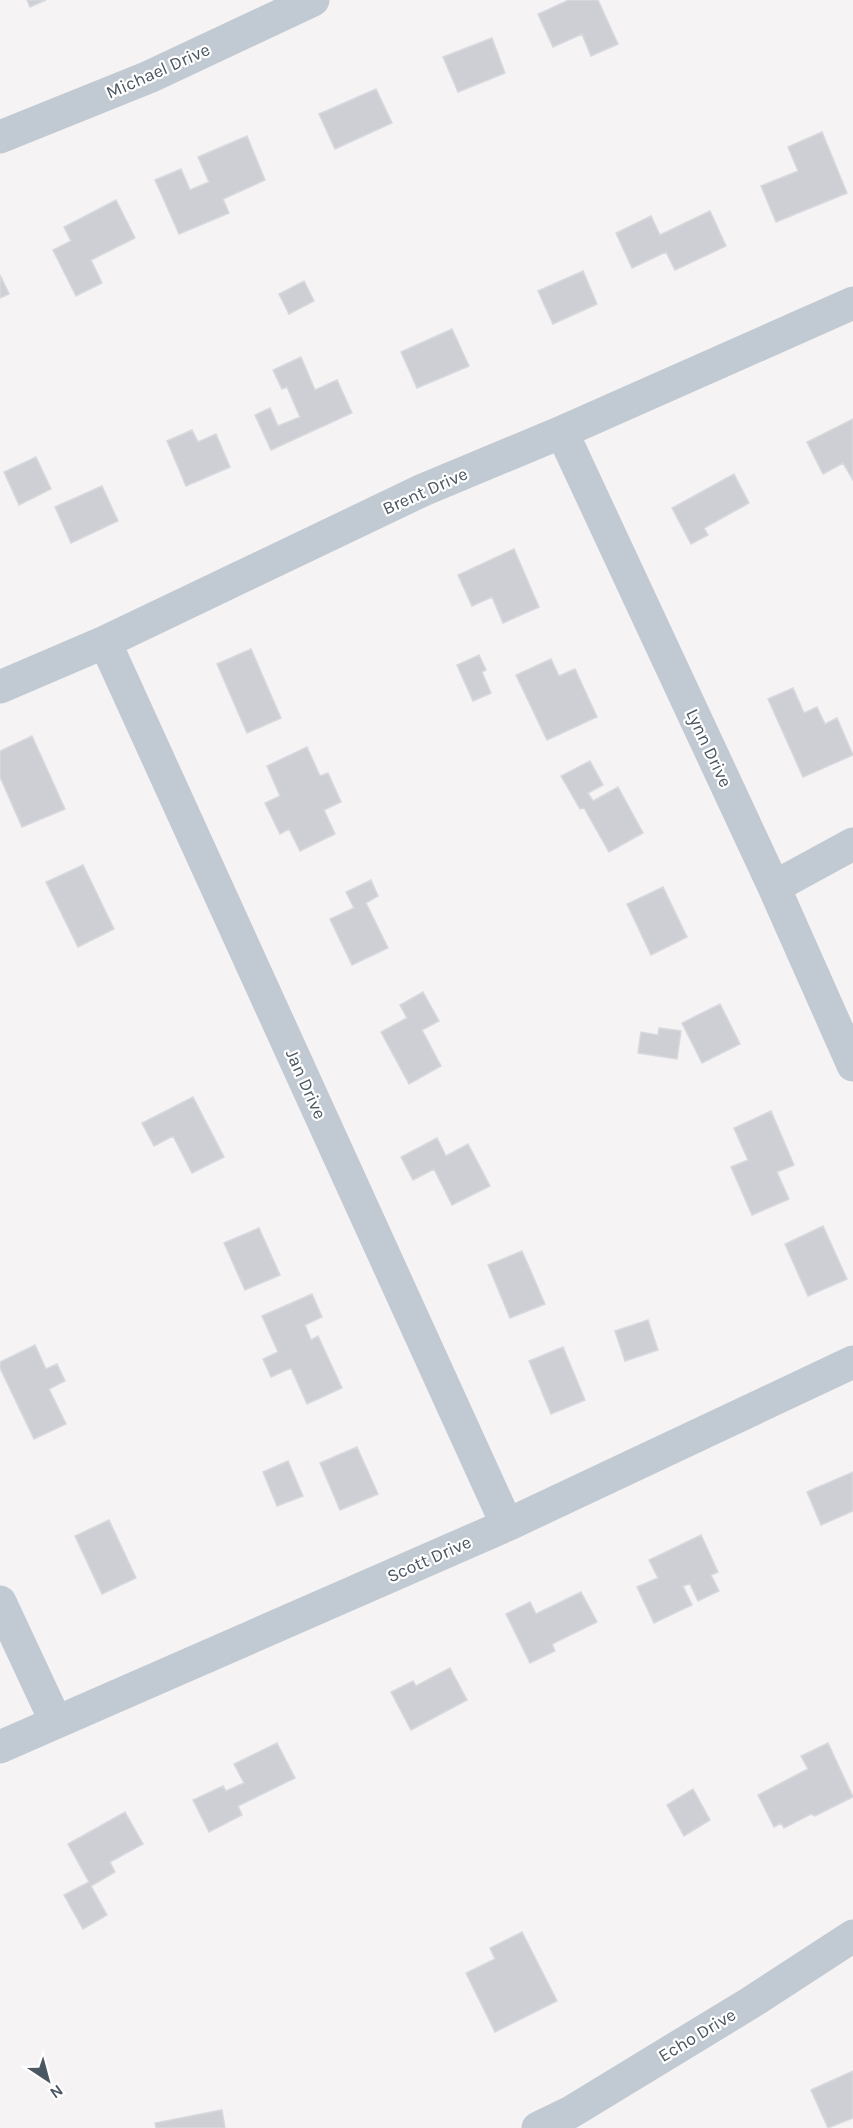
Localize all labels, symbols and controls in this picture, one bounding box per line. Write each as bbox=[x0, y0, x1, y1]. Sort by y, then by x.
street label: Michael Drive bbox=[103, 38, 213, 104]
street label: Brent Drive bbox=[379, 462, 471, 520]
street label: Lynn Drive bbox=[681, 705, 737, 791]
street label: Jan Drive bbox=[281, 1046, 331, 1122]
street label: Scott Drive bbox=[383, 1531, 475, 1587]
street label: Echo Drive bbox=[654, 2003, 740, 2067]
north arrow bbox=[18, 2050, 78, 2110]
text: N bbox=[46, 2081, 67, 2103]

